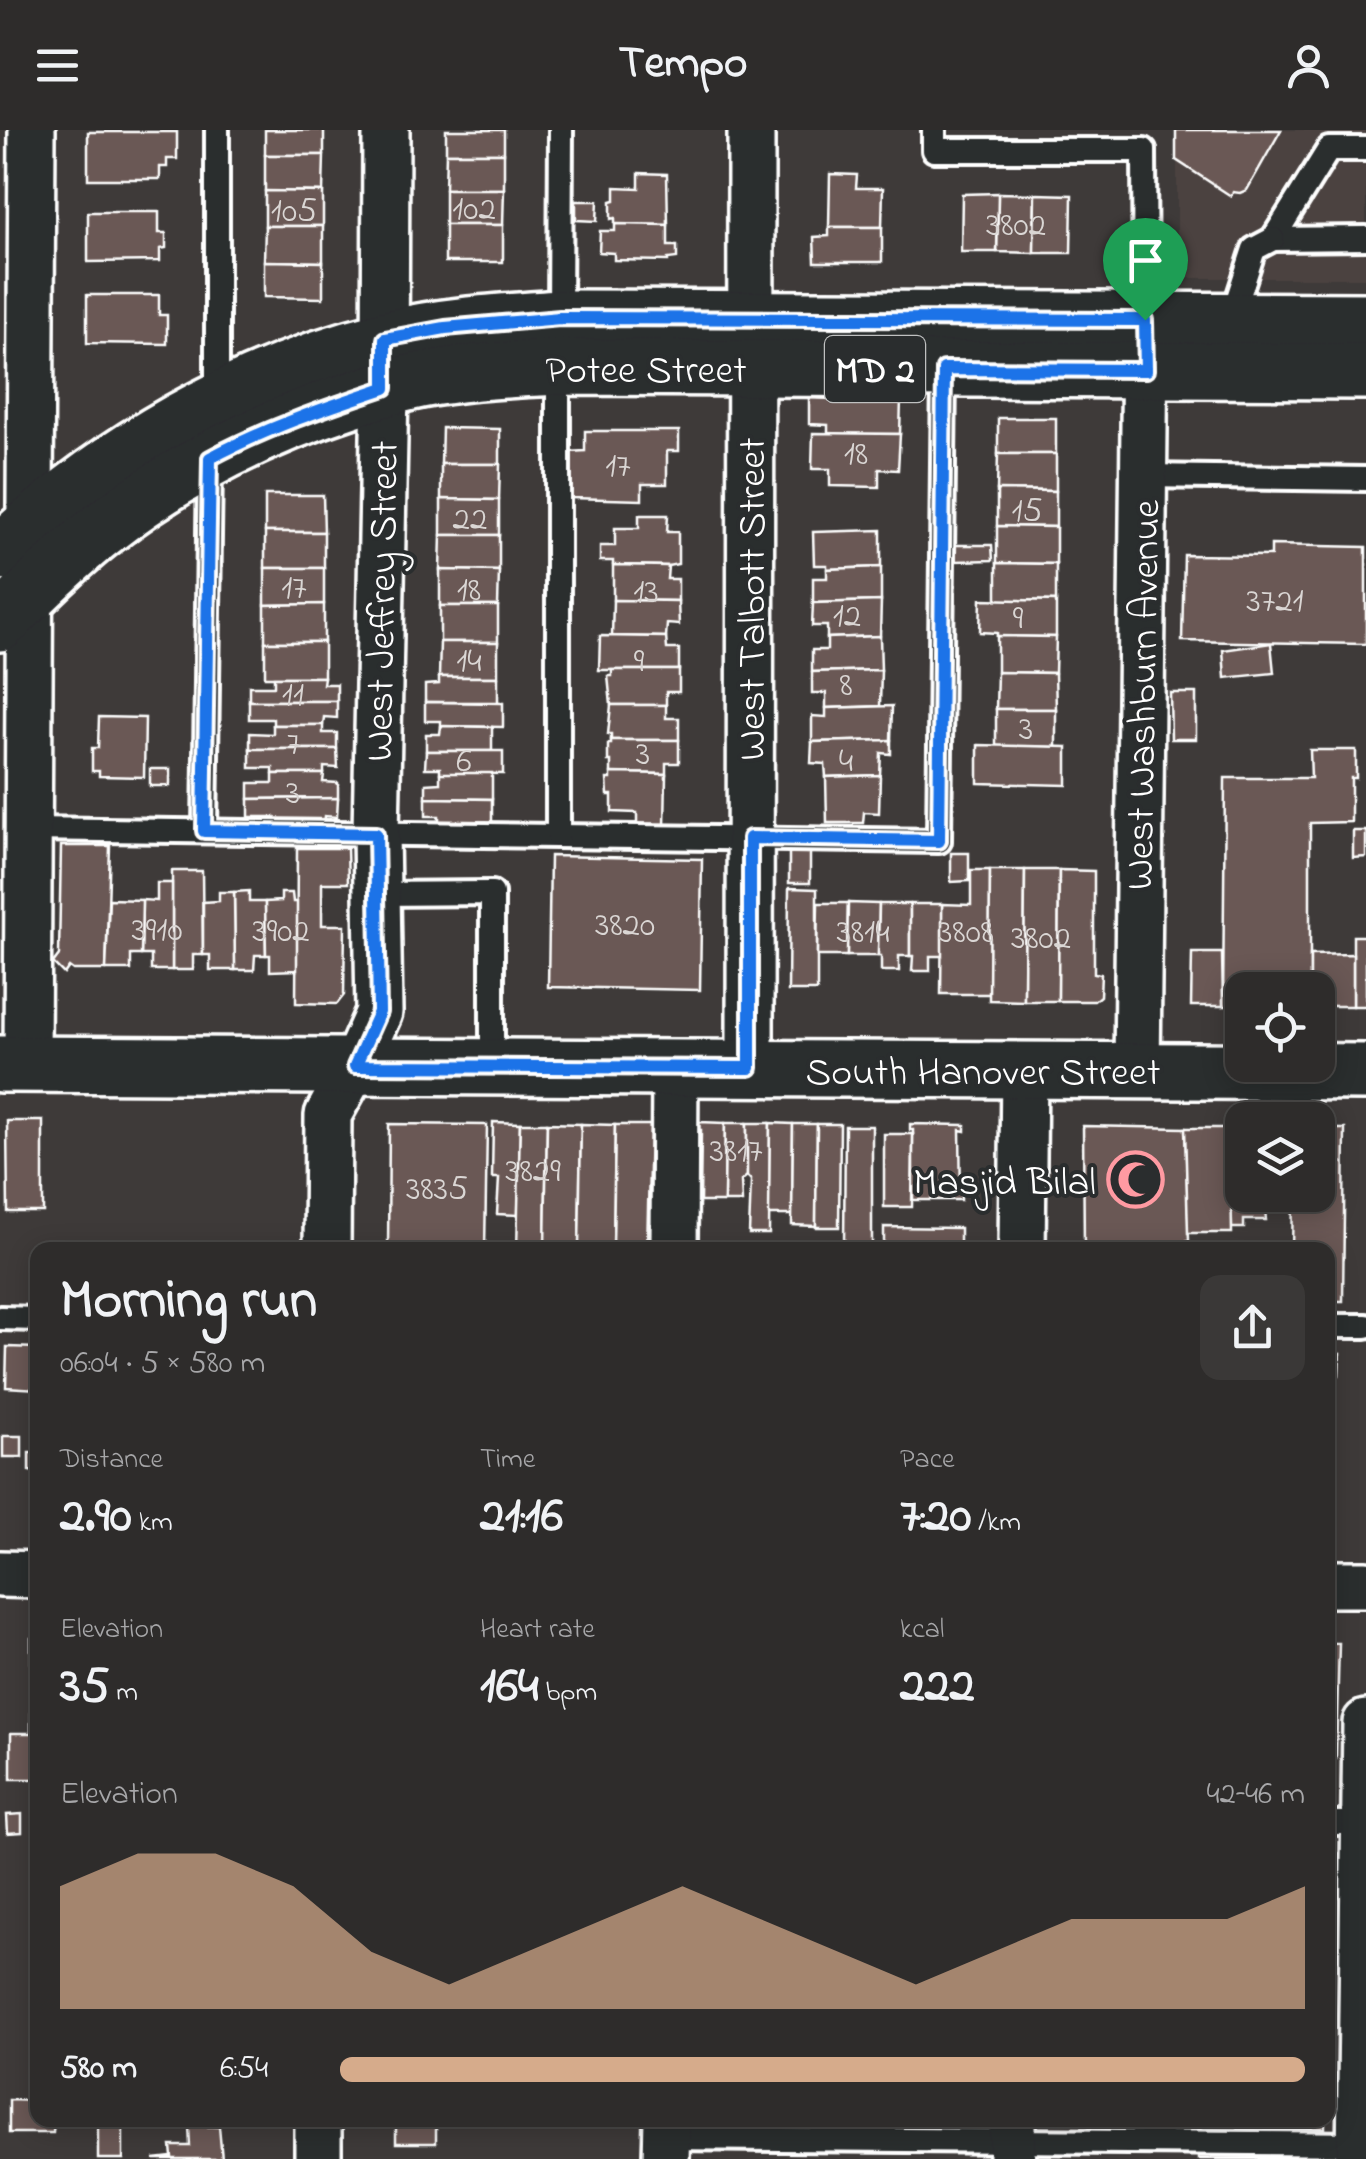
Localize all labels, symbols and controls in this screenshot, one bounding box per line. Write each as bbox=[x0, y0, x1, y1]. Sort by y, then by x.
text: Tempo bbox=[619, 32, 747, 98]
icon: menu bbox=[30, 38, 85, 93]
icon: person bbox=[1281, 38, 1336, 93]
house number: 102 bbox=[452, 185, 496, 236]
house number: 105 bbox=[271, 187, 317, 238]
house number: 3802 bbox=[986, 201, 1046, 252]
pin bbox=[1103, 218, 1188, 321]
icon: arrive bbox=[1118, 233, 1173, 288]
road number: MD 2 bbox=[825, 336, 925, 402]
street label: Potee Street bbox=[545, 343, 747, 402]
house number: 18 bbox=[844, 430, 868, 481]
street label: West Talbott Street bbox=[725, 437, 784, 761]
street label: West Jeffrey Street bbox=[352, 440, 417, 762]
house number: 17 bbox=[605, 442, 631, 493]
house number: 15 bbox=[1011, 487, 1043, 538]
house number: 22 bbox=[453, 495, 487, 546]
street label: West Washburn Avenue bbox=[1113, 499, 1178, 891]
house number: 17 bbox=[281, 564, 307, 615]
house number: 18 bbox=[457, 566, 481, 617]
house number: 13 bbox=[633, 568, 659, 619]
house number: 3721 bbox=[1246, 577, 1304, 628]
house number: 12 bbox=[833, 592, 861, 643]
house number: 9 bbox=[1013, 594, 1024, 645]
house number: 14 bbox=[456, 637, 482, 688]
house number: 9 bbox=[634, 637, 645, 688]
house number: 8 bbox=[839, 661, 853, 712]
house number: 11 bbox=[282, 671, 304, 722]
house number: 3 bbox=[1019, 705, 1033, 756]
house number: 7 bbox=[287, 720, 301, 771]
house number: 3 bbox=[636, 730, 650, 781]
house number: 6 bbox=[456, 737, 472, 788]
house number: 4 bbox=[839, 737, 853, 788]
house number: 3 bbox=[286, 769, 300, 820]
house number: 3820 bbox=[595, 901, 655, 952]
house number: 3910 bbox=[131, 906, 183, 957]
house number: 3902 bbox=[252, 907, 310, 958]
house number: 3814 bbox=[836, 908, 890, 959]
house number: 3808 bbox=[938, 908, 994, 959]
house number: 3802 bbox=[1011, 914, 1071, 965]
map controls bbox=[1225, 972, 1335, 1212]
button: locate bbox=[1225, 972, 1335, 1082]
street label: South Hanover Street bbox=[806, 1045, 1160, 1104]
button: layers bbox=[1225, 1102, 1335, 1212]
house number: 3817 bbox=[709, 1127, 763, 1178]
house number: 3829 bbox=[505, 1147, 561, 1198]
mosque icon: Masjid Bilal bbox=[1105, 1150, 1165, 1210]
place label: Masjid Bilal bbox=[913, 1155, 1096, 1214]
house number: 3835 bbox=[406, 1165, 468, 1216]
text: Morning run bbox=[60, 1263, 317, 1343]
button: share bbox=[1200, 1275, 1305, 1380]
text: 06:04 · 5 × 580 m bbox=[60, 1341, 265, 1388]
text: Distance bbox=[60, 1440, 163, 1481]
text: Time bbox=[480, 1440, 535, 1481]
text: Pace bbox=[900, 1440, 955, 1481]
text: 2.90 bbox=[60, 1481, 132, 1554]
text: 21:16 bbox=[480, 1481, 563, 1554]
text: 7:20 bbox=[900, 1481, 971, 1554]
text: km bbox=[132, 1503, 173, 1544]
text: /km bbox=[971, 1503, 1021, 1544]
text: Elevation bbox=[60, 1610, 163, 1651]
text: Heart rate bbox=[480, 1610, 595, 1651]
text: kcal bbox=[900, 1610, 945, 1651]
text: 35 bbox=[60, 1651, 109, 1724]
text: 164 bbox=[480, 1651, 539, 1724]
text: 222 bbox=[900, 1651, 975, 1724]
text: m bbox=[109, 1673, 138, 1714]
text: bpm bbox=[539, 1673, 597, 1714]
text: Elevation bbox=[60, 1772, 178, 1819]
text: 42–46 m bbox=[1207, 1772, 1305, 1819]
text: 580 m bbox=[60, 2046, 137, 2093]
text: 6:54 bbox=[220, 2046, 268, 2093]

